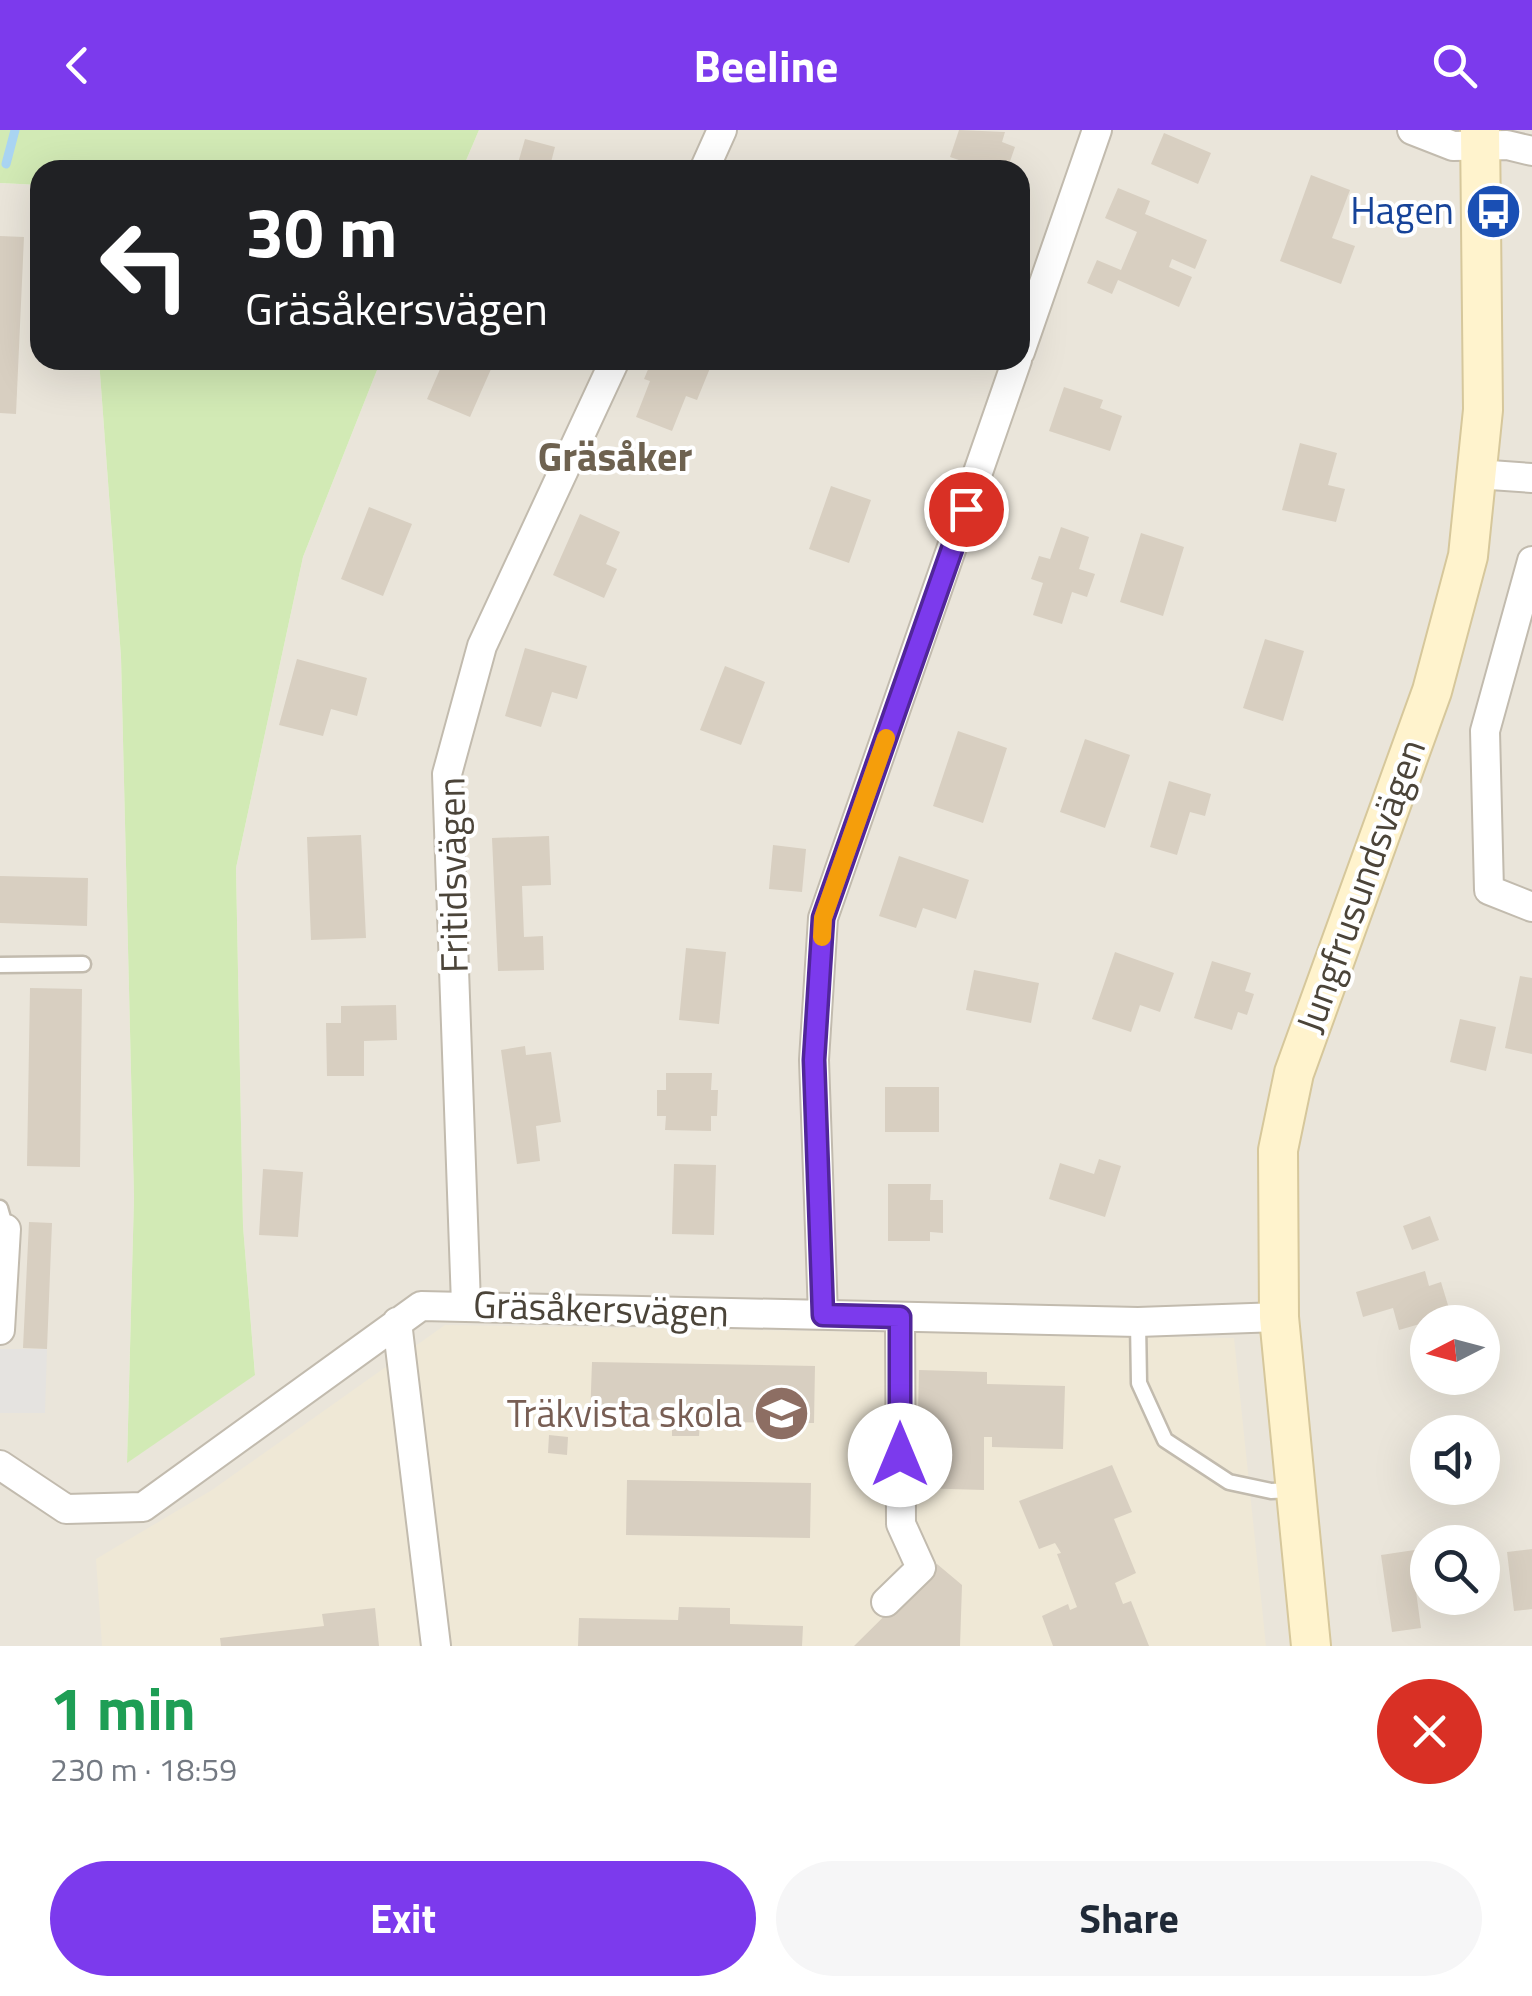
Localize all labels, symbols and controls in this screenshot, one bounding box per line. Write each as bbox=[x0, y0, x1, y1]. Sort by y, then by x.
text: Beeline bbox=[694, 31, 838, 99]
icon: back bbox=[50, 38, 105, 93]
icon: search bbox=[1427, 38, 1482, 93]
text: 30 m bbox=[245, 178, 398, 284]
place label: Hagen bbox=[1350, 181, 1454, 239]
bus stop icon: Hagen bbox=[1463, 181, 1523, 241]
icon: left bbox=[80, 200, 210, 330]
text: Gräsåkersvägen bbox=[245, 274, 548, 342]
district label: Gräsåker bbox=[538, 426, 692, 487]
pin bbox=[924, 467, 1009, 552]
icon: arrive bbox=[939, 482, 994, 537]
street label: Jungfrusundsvägen bbox=[1280, 731, 1440, 1041]
street label: Fritidsvägen bbox=[421, 777, 483, 973]
street label: Gräsåkersvägen bbox=[472, 1275, 730, 1341]
north arrow bbox=[1410, 1305, 1500, 1395]
map controls bbox=[1410, 1305, 1500, 1615]
place label: Träkvista skola bbox=[507, 1384, 742, 1442]
school or university icon: Träkvista skola bbox=[751, 1384, 811, 1444]
position arrow bbox=[848, 1403, 952, 1507]
button: sound bbox=[1410, 1415, 1500, 1505]
button: search bbox=[1410, 1525, 1500, 1615]
text: 1 min bbox=[50, 1662, 196, 1753]
button: close bbox=[1377, 1679, 1482, 1784]
text: 230 m · 18:59 bbox=[50, 1745, 237, 1793]
button: Exit bbox=[50, 1861, 756, 1976]
button: Share bbox=[776, 1861, 1482, 1976]

